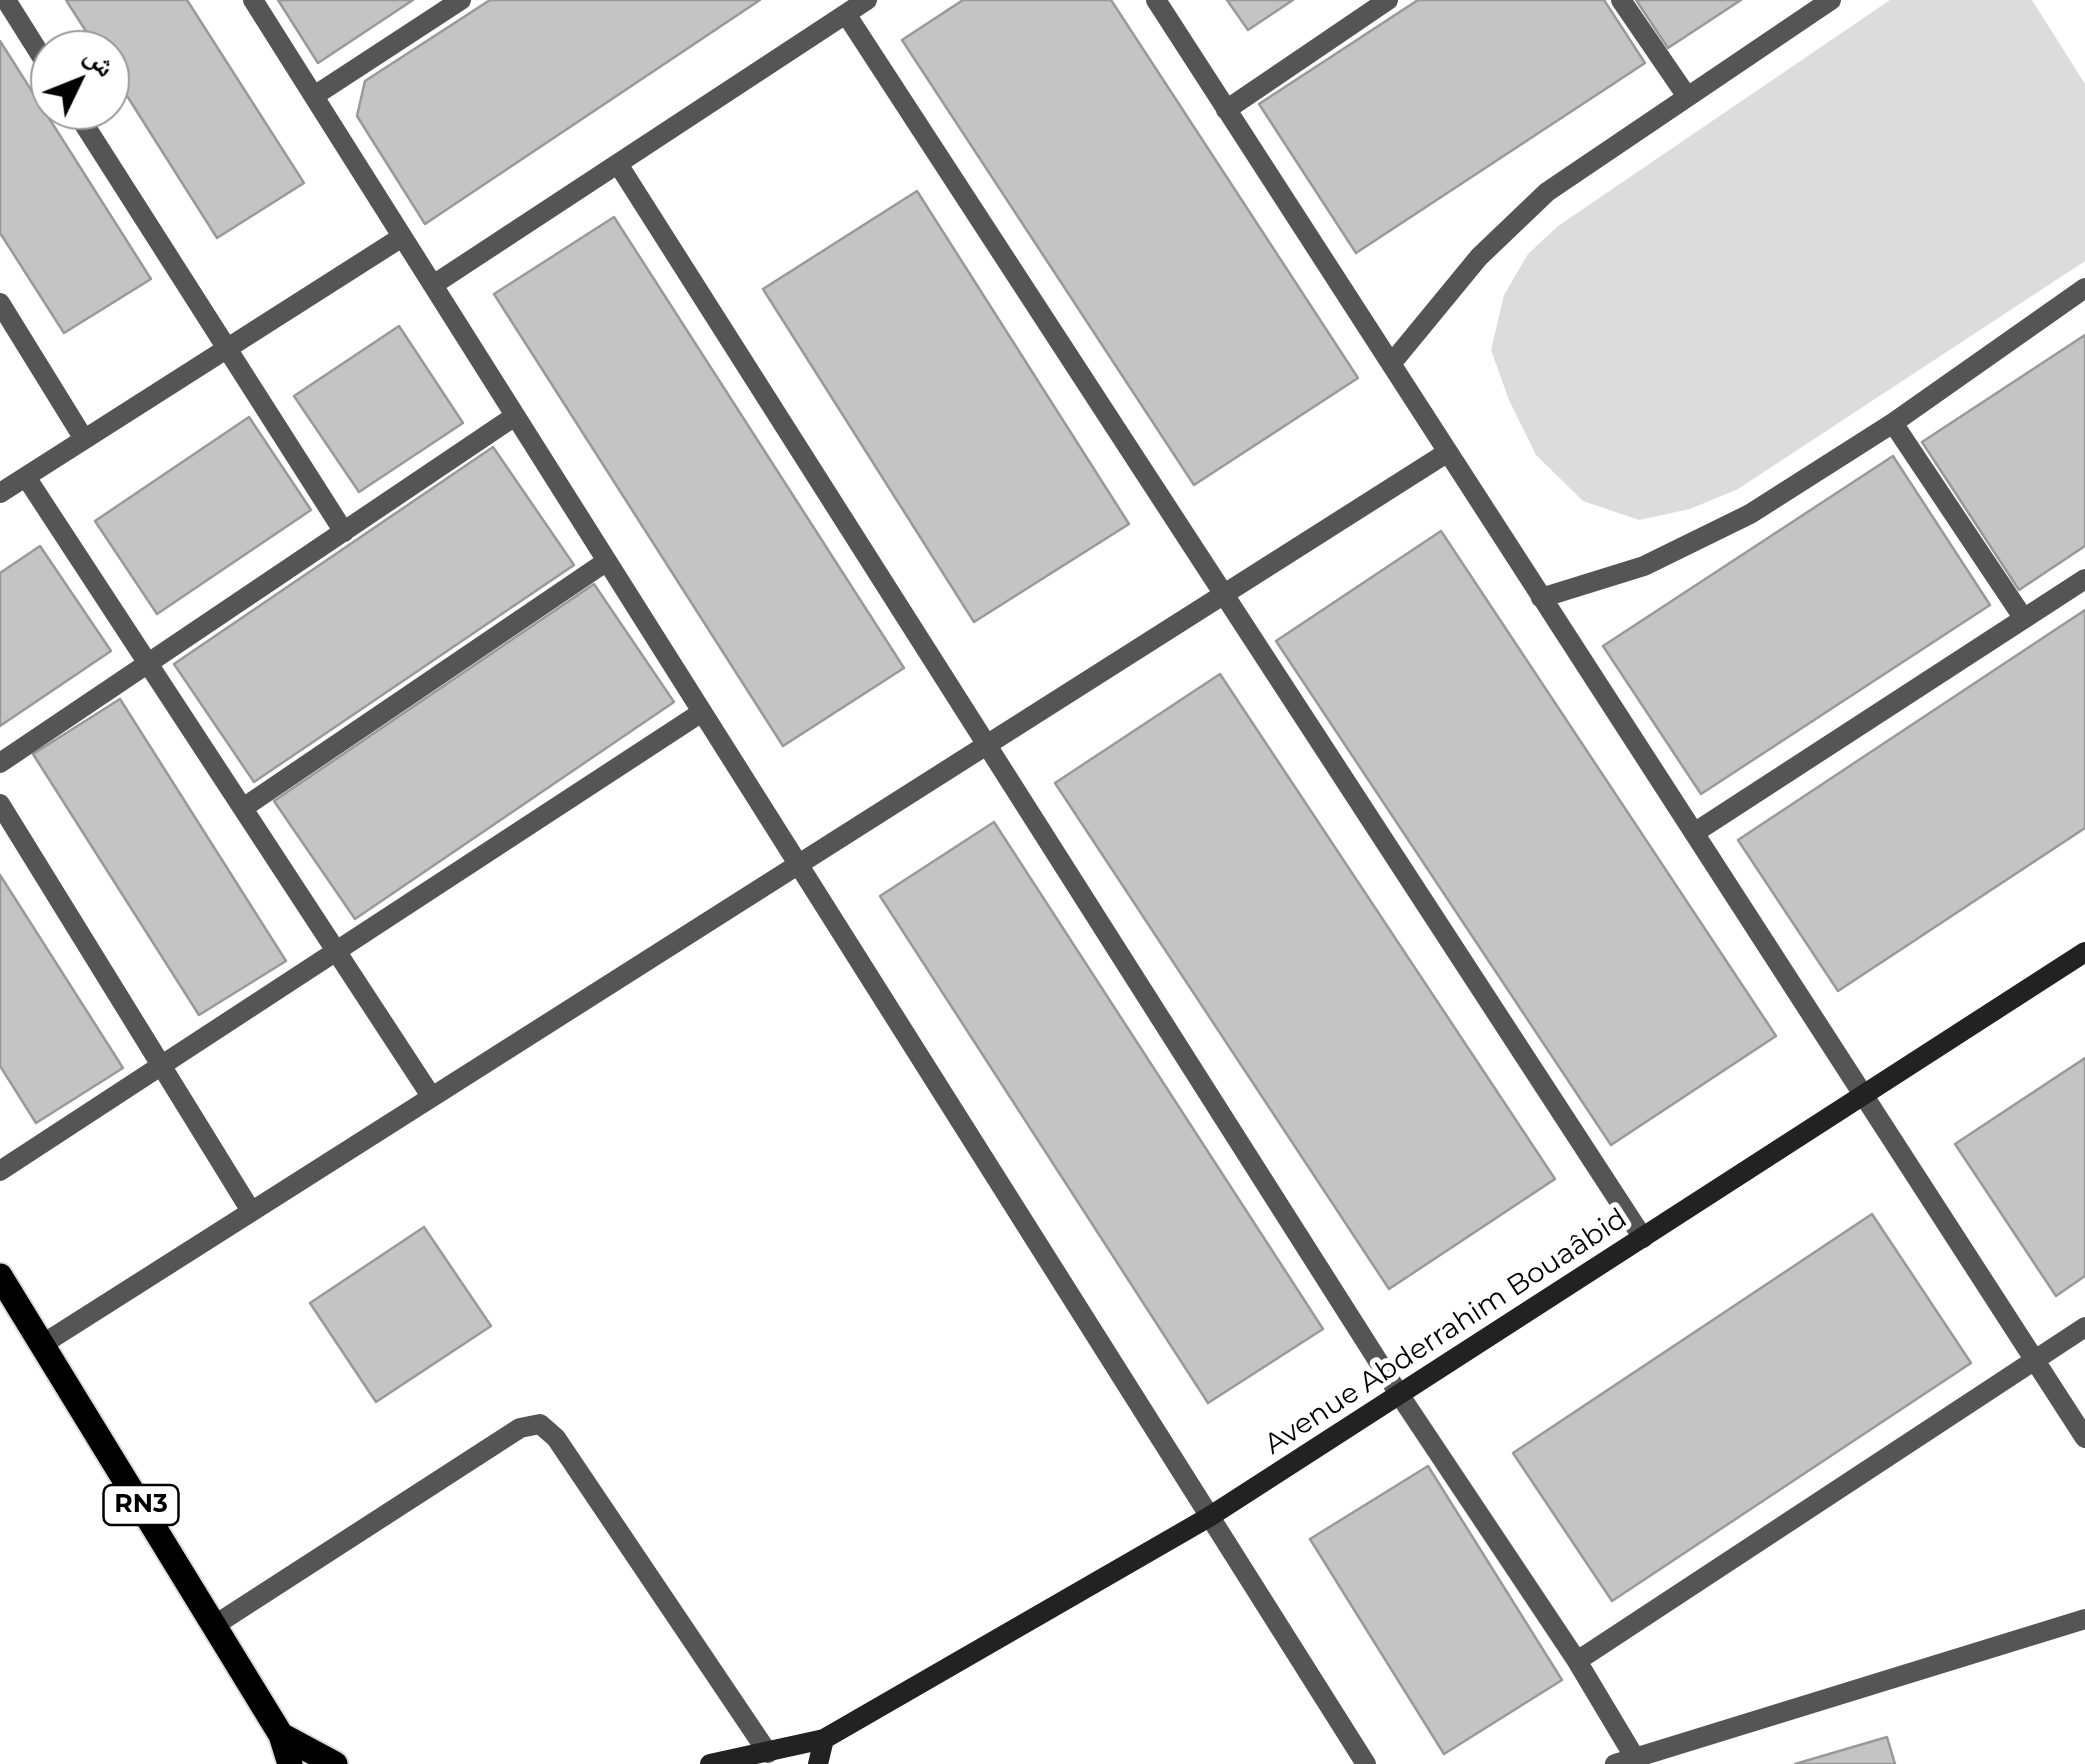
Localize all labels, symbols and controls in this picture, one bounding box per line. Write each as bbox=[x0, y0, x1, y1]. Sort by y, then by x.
north arrow bbox=[30, 30, 130, 130]
text: ش bbox=[78, 38, 123, 83]
street label: Avenue Abderrahim Bouaâbid bbox=[1259, 1202, 1633, 1462]
road number: RN3 bbox=[104, 1485, 178, 1525]

